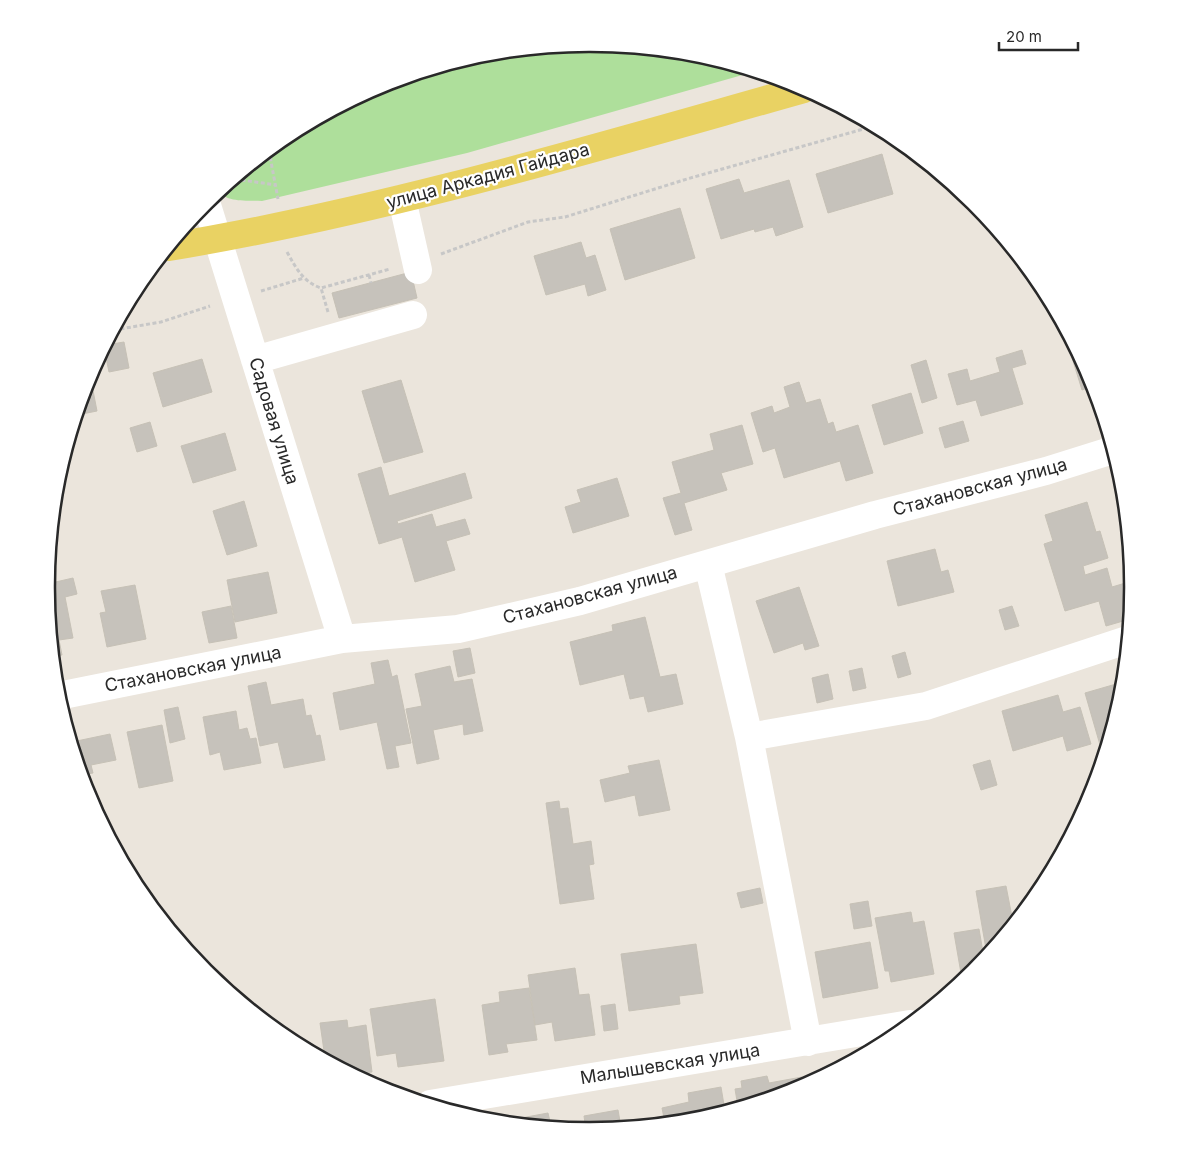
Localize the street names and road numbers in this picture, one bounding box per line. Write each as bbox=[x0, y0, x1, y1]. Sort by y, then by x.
street label: улица Аркадия Гайдара bbox=[384, 138, 592, 213]
street label: Садовая улица bbox=[245, 355, 304, 487]
street label: Стахановская улица bbox=[890, 453, 1069, 520]
street label: Стахановская улица bbox=[500, 561, 679, 628]
street label: Стахановская улица bbox=[103, 641, 283, 696]
street label: Малышевская улица bbox=[579, 1039, 761, 1088]

